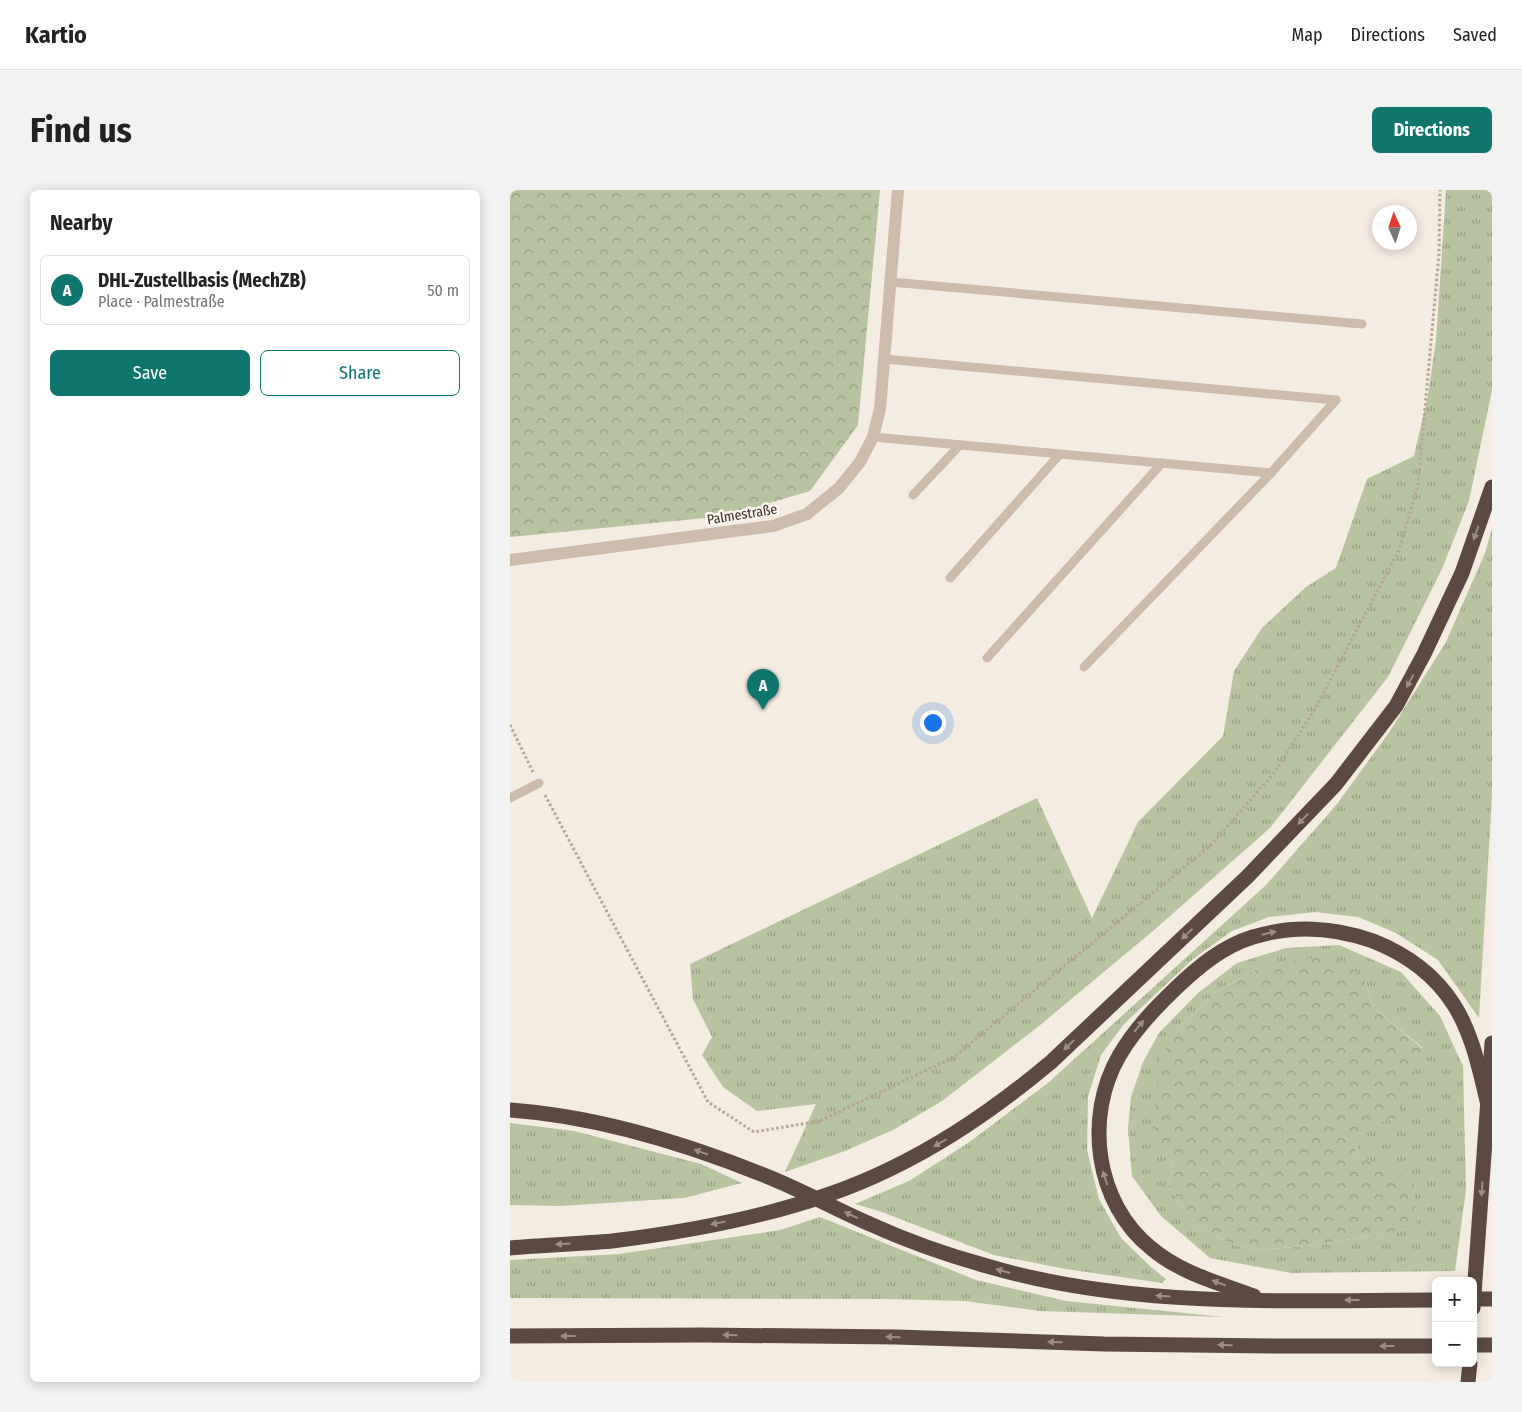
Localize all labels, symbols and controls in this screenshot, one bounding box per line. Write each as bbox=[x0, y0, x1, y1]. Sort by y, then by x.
text: Kartio bbox=[25, 21, 87, 49]
text: Map bbox=[1291, 24, 1323, 46]
text: Directions bbox=[1351, 24, 1425, 46]
text: Saved bbox=[1453, 24, 1497, 46]
button: Directions bbox=[1372, 107, 1492, 153]
text: Find us bbox=[30, 109, 132, 151]
north arrow bbox=[1372, 205, 1417, 250]
text: Nearby bbox=[50, 210, 112, 236]
text: DHL-Zustellbasis (MechZB) bbox=[98, 269, 306, 292]
text: A bbox=[63, 281, 71, 300]
text: 50 m bbox=[427, 281, 459, 300]
text: Place · Palmestraße bbox=[98, 292, 225, 311]
button: Save bbox=[50, 350, 250, 396]
button: Share bbox=[260, 350, 460, 396]
street label: Palmestraße bbox=[706, 501, 779, 528]
one-way arrow bbox=[1472, 526, 1479, 541]
pin: A bbox=[747, 669, 779, 710]
one-way arrow bbox=[1405, 674, 1414, 688]
your location bbox=[920, 710, 946, 736]
one-way arrow bbox=[1297, 813, 1309, 825]
one-way arrow bbox=[1182, 928, 1194, 940]
one-way arrow bbox=[1261, 929, 1276, 937]
one-way arrow bbox=[1134, 1020, 1145, 1033]
one-way arrow bbox=[1063, 1039, 1075, 1051]
one-way arrow bbox=[932, 1139, 947, 1147]
one-way arrow bbox=[693, 1148, 708, 1156]
one-way arrow bbox=[1101, 1170, 1109, 1185]
one-way arrow bbox=[1477, 1181, 1485, 1197]
one-way arrow bbox=[844, 1211, 858, 1219]
one-way arrow bbox=[711, 1219, 726, 1227]
one-way arrow bbox=[555, 1240, 571, 1248]
one-way arrow bbox=[996, 1266, 1011, 1274]
map controls bbox=[1432, 1277, 1477, 1367]
button: + bbox=[1432, 1277, 1477, 1322]
one-way arrow bbox=[1211, 1279, 1226, 1287]
one-way arrow bbox=[1155, 1292, 1171, 1300]
one-way arrow bbox=[1344, 1296, 1360, 1304]
button: − bbox=[1432, 1322, 1477, 1367]
one-way arrow bbox=[722, 1331, 738, 1339]
one-way arrow bbox=[559, 1332, 575, 1340]
one-way arrow bbox=[884, 1333, 900, 1341]
one-way arrow bbox=[1047, 1338, 1063, 1346]
one-way arrow bbox=[1216, 1341, 1232, 1349]
one-way arrow bbox=[1379, 1342, 1395, 1350]

